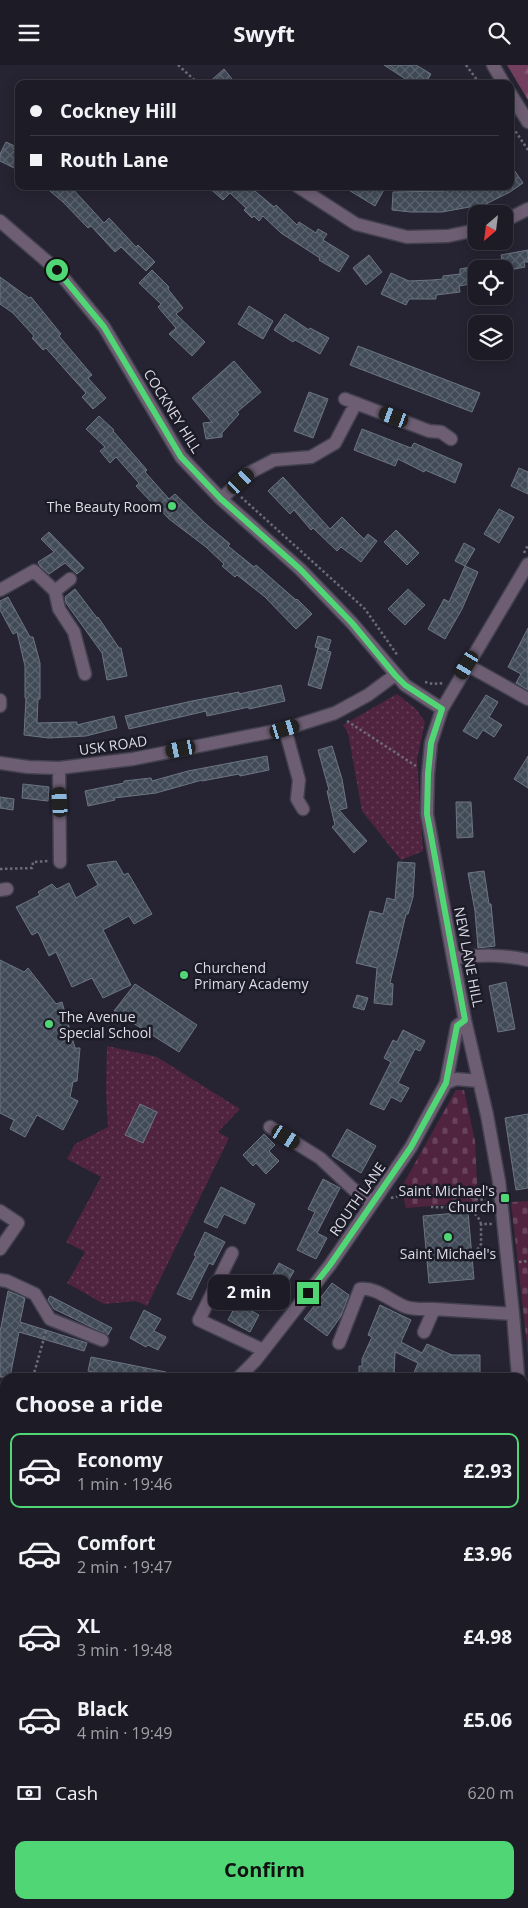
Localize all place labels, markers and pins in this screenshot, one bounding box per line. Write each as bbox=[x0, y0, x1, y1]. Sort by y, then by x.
place label: The Beauty Room bbox=[47, 497, 162, 516]
marker: The Beauty Room bbox=[166, 500, 178, 512]
place label: Churchend Primary Academy bbox=[194, 958, 310, 993]
marker: Churchend Primary Academy bbox=[178, 969, 190, 981]
place label: The Avenue Special School bbox=[59, 1007, 152, 1042]
marker: The Avenue Special School bbox=[43, 1018, 55, 1030]
place label: Saint Michael's Church bbox=[398, 1181, 495, 1216]
marker: Saint Michael's Church bbox=[499, 1192, 511, 1204]
marker: Saint Michael's bbox=[442, 1231, 454, 1243]
place label: Saint Michael's bbox=[400, 1244, 497, 1263]

